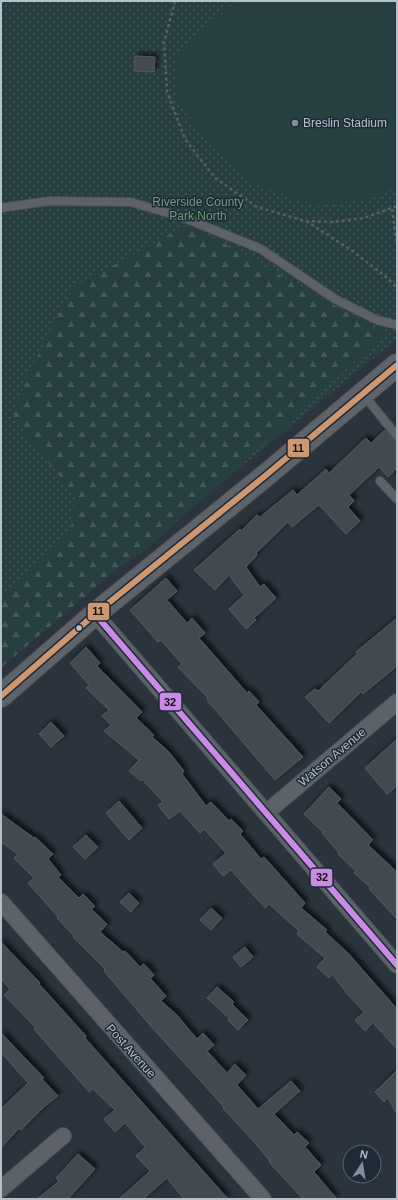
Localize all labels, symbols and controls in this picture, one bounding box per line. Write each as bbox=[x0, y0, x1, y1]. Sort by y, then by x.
place label: Breslin Stadium bbox=[303, 116, 387, 130]
marker: Breslin Stadium bbox=[290, 118, 300, 128]
park label: Riverside County Park North bbox=[152, 195, 244, 223]
line badge: 11 bbox=[287, 438, 310, 458]
text: 11 bbox=[292, 442, 304, 454]
line badge: 11 bbox=[87, 602, 110, 621]
text: 11 bbox=[92, 605, 104, 617]
unlabelled marker bbox=[74, 623, 84, 633]
line badge: 32 bbox=[159, 692, 182, 711]
text: 32 bbox=[164, 696, 176, 708]
street label: Watson Avenue bbox=[296, 725, 369, 789]
line badge: 32 bbox=[310, 868, 333, 887]
text: 32 bbox=[316, 871, 328, 883]
street label: Post Avenue bbox=[103, 1021, 159, 1081]
north arrow bbox=[342, 1144, 382, 1184]
text: N bbox=[359, 1148, 369, 1161]

